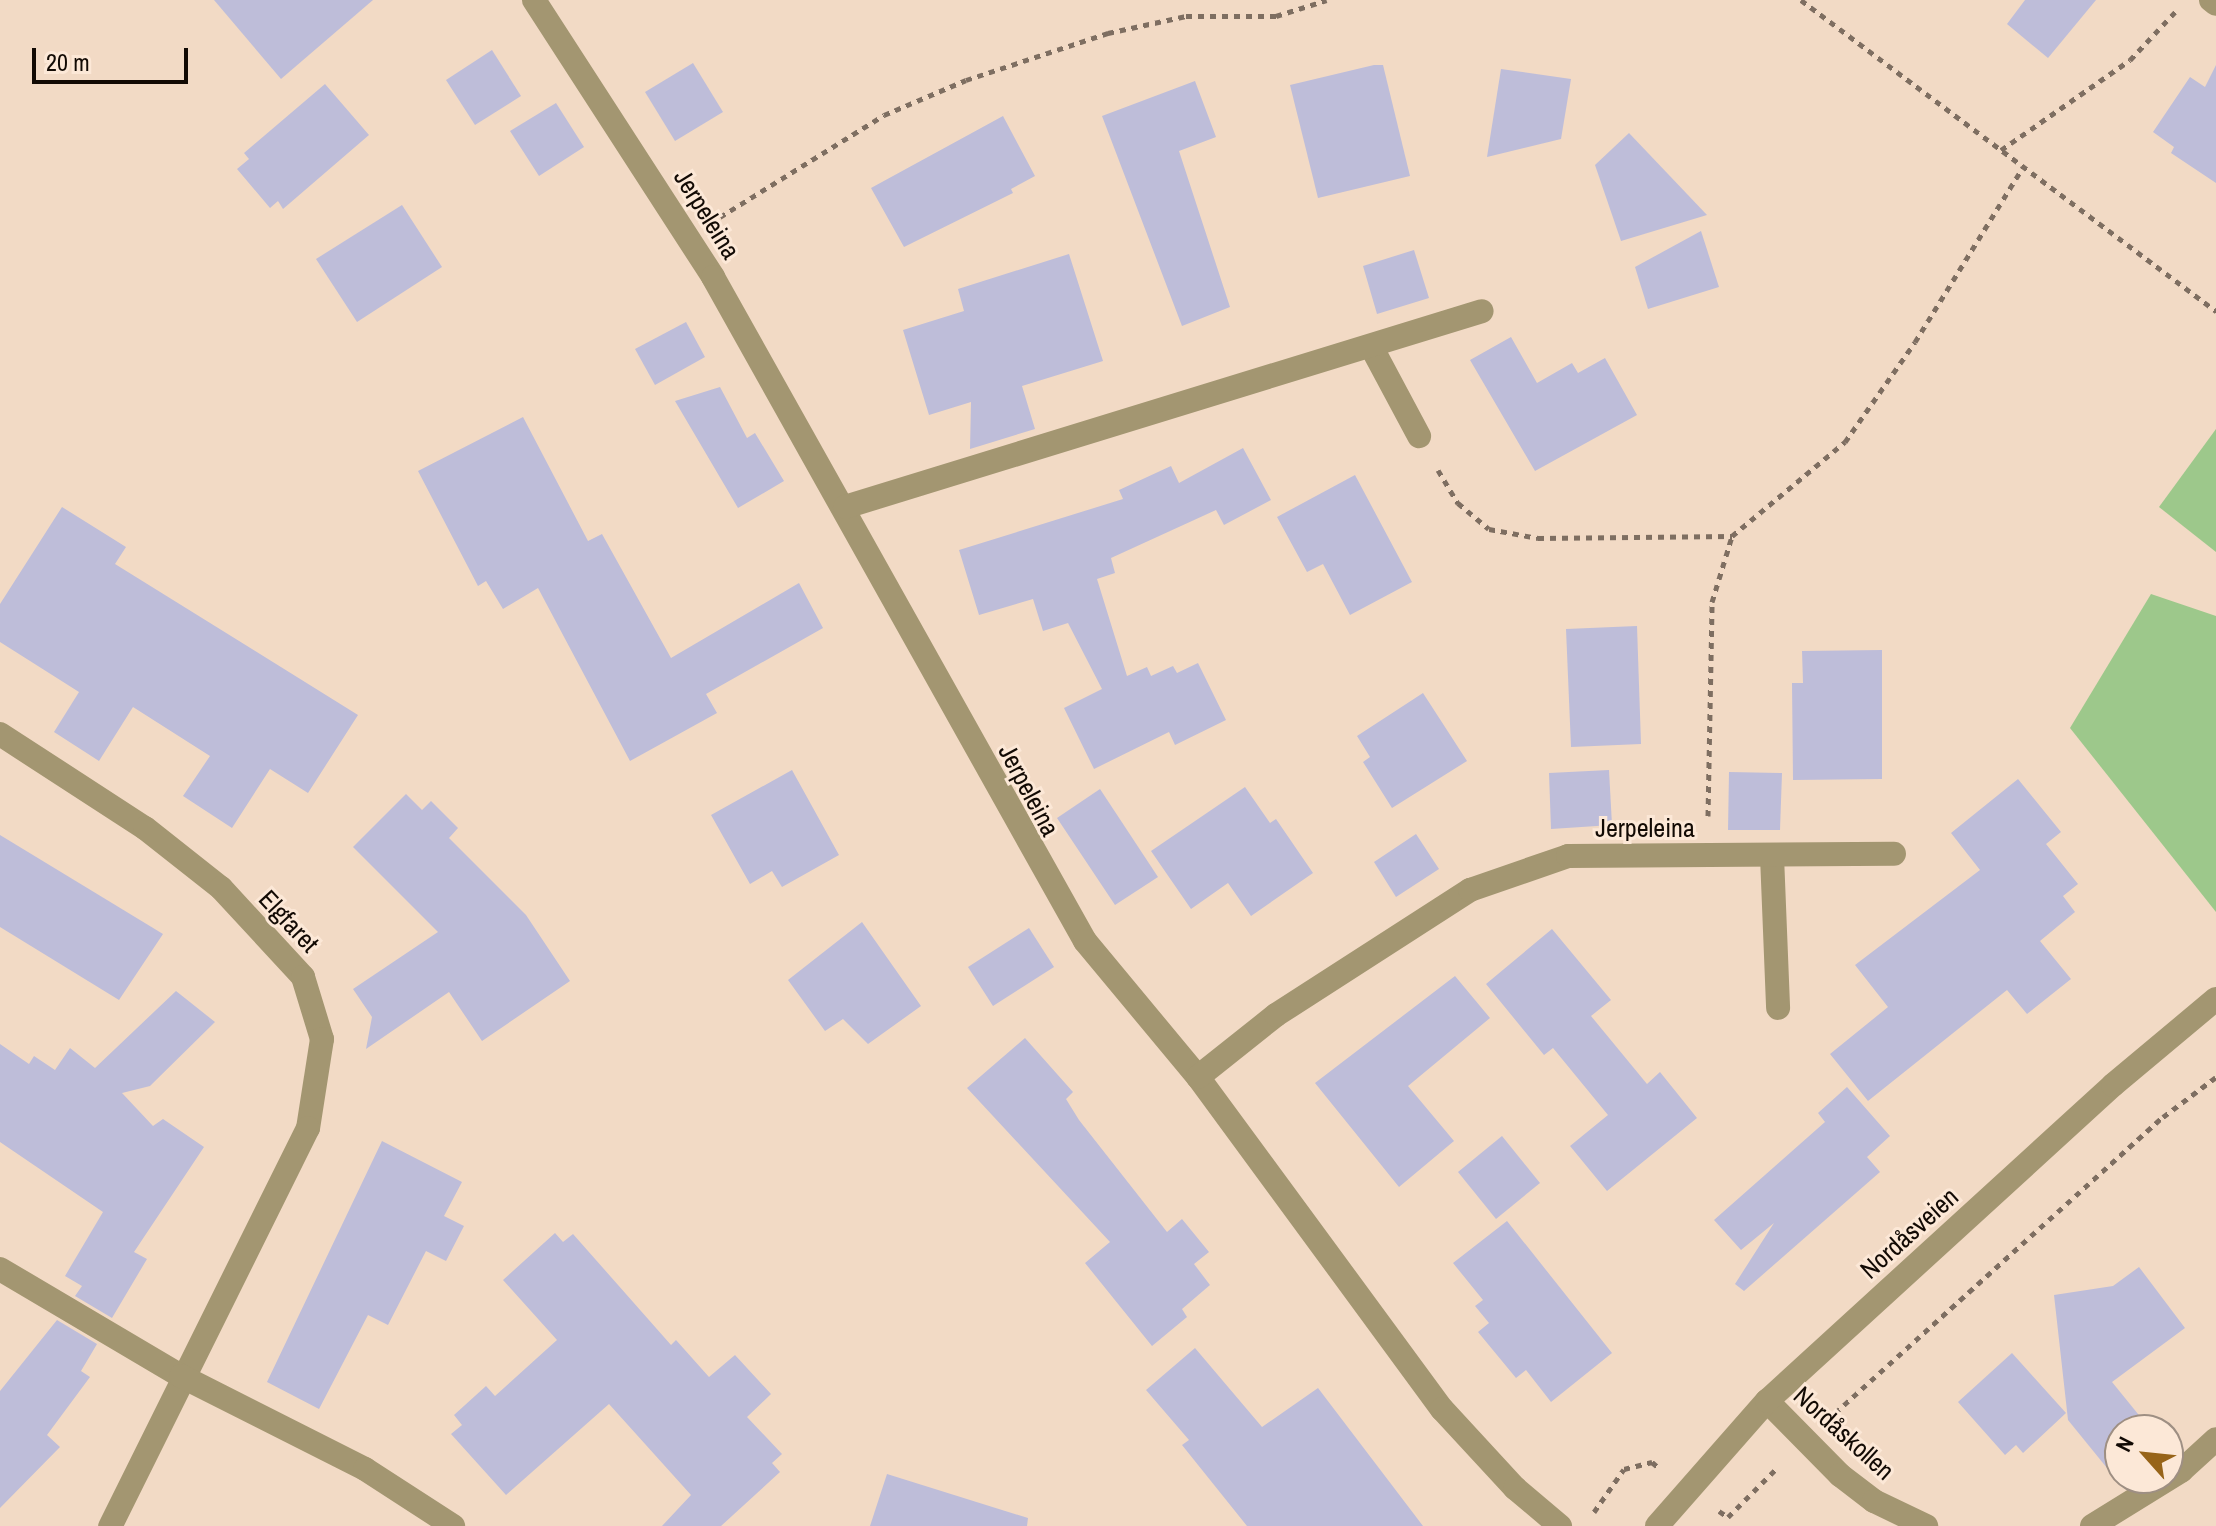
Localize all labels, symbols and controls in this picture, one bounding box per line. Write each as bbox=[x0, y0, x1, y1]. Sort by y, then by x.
scale bar bbox=[36, 32, 192, 82]
text: 20 m bbox=[46, 46, 90, 78]
street label: Jerpeleina bbox=[667, 164, 747, 264]
street label: Jerpeleina bbox=[992, 739, 1066, 841]
street label: Jerpeleina bbox=[1595, 812, 1695, 844]
street label: Elgfaret bbox=[253, 883, 325, 959]
street label: Nordåsveien bbox=[1854, 1181, 1964, 1285]
street label: Nordåskollen bbox=[1787, 1380, 1901, 1486]
north arrow bbox=[2104, 1414, 2184, 1494]
text: N bbox=[2108, 1431, 2141, 1457]

